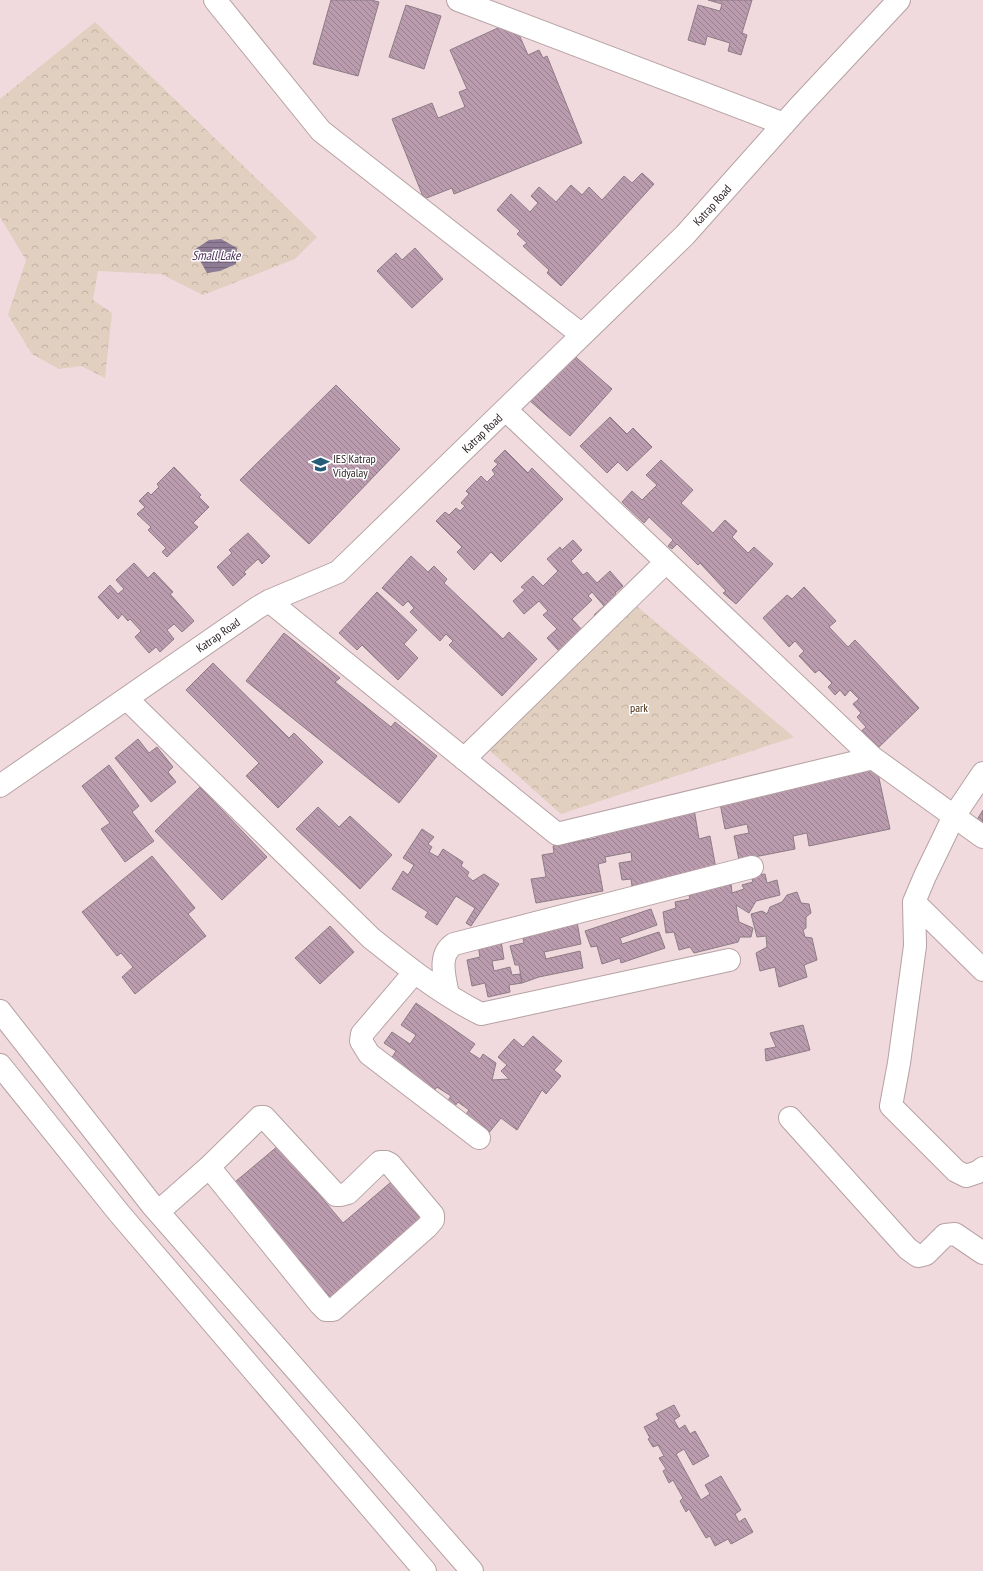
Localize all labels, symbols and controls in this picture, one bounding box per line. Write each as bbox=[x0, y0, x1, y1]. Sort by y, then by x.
street label: Katrap Road bbox=[690, 181, 734, 229]
water label: Small Lake bbox=[192, 247, 242, 264]
street label: Katrap Road bbox=[459, 410, 505, 456]
place label: IES Katrap Vidyalay bbox=[332, 451, 376, 480]
school or university icon: IES Katrap Vidyalay bbox=[310, 455, 330, 475]
street label: Katrap Road bbox=[193, 614, 243, 656]
park label: park bbox=[630, 700, 648, 715]

